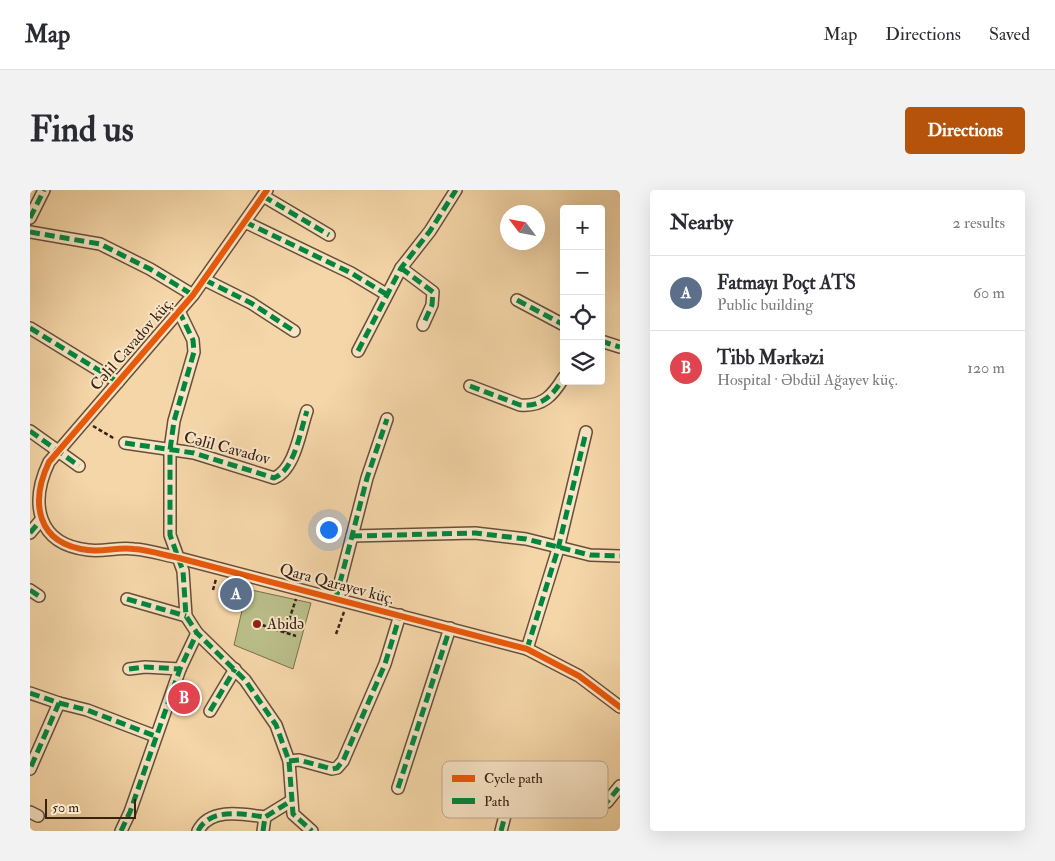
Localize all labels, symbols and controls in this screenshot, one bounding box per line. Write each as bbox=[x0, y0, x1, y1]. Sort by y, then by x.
text: Map bbox=[25, 19, 70, 50]
text: Map bbox=[824, 23, 857, 46]
text: Directions bbox=[885, 23, 961, 46]
text: Saved bbox=[989, 23, 1030, 46]
button: Directions bbox=[905, 107, 1025, 154]
text: Find us bbox=[30, 108, 134, 152]
north arrow bbox=[500, 205, 545, 250]
map controls bbox=[560, 205, 605, 385]
button: + bbox=[560, 205, 605, 250]
text: Nearby bbox=[670, 209, 733, 236]
text: 2 results bbox=[952, 213, 1005, 233]
button: − bbox=[560, 250, 605, 295]
text: Fatmayı Poçt ATS bbox=[717, 271, 856, 295]
text: A bbox=[681, 283, 691, 303]
text: 60 m bbox=[973, 283, 1005, 303]
street label: Cəlil Cavadov küç. bbox=[86, 293, 178, 395]
button: locate bbox=[560, 295, 605, 340]
text: Public building bbox=[717, 295, 813, 315]
button: layers bbox=[560, 340, 605, 385]
text: Tibb Mərkəzi bbox=[717, 346, 824, 370]
text: B bbox=[681, 358, 691, 378]
text: 120 m bbox=[967, 358, 1005, 378]
text: Hospital · Əbdül Ağayev küç. bbox=[717, 370, 898, 390]
street label: Cəlil Cavadov bbox=[182, 427, 273, 469]
your location bbox=[316, 517, 342, 543]
street label: Qara Qarayev küç. bbox=[278, 559, 396, 609]
pin: A bbox=[220, 575, 252, 613]
place label: Abidə bbox=[266, 614, 304, 634]
marker: Abidə bbox=[251, 618, 263, 630]
pin: B bbox=[168, 679, 200, 717]
legend bbox=[442, 761, 608, 818]
text: Cycle path bbox=[484, 770, 544, 788]
text: Path bbox=[484, 793, 510, 810]
scale bar bbox=[45, 796, 136, 819]
text: 50 m bbox=[52, 799, 79, 816]

